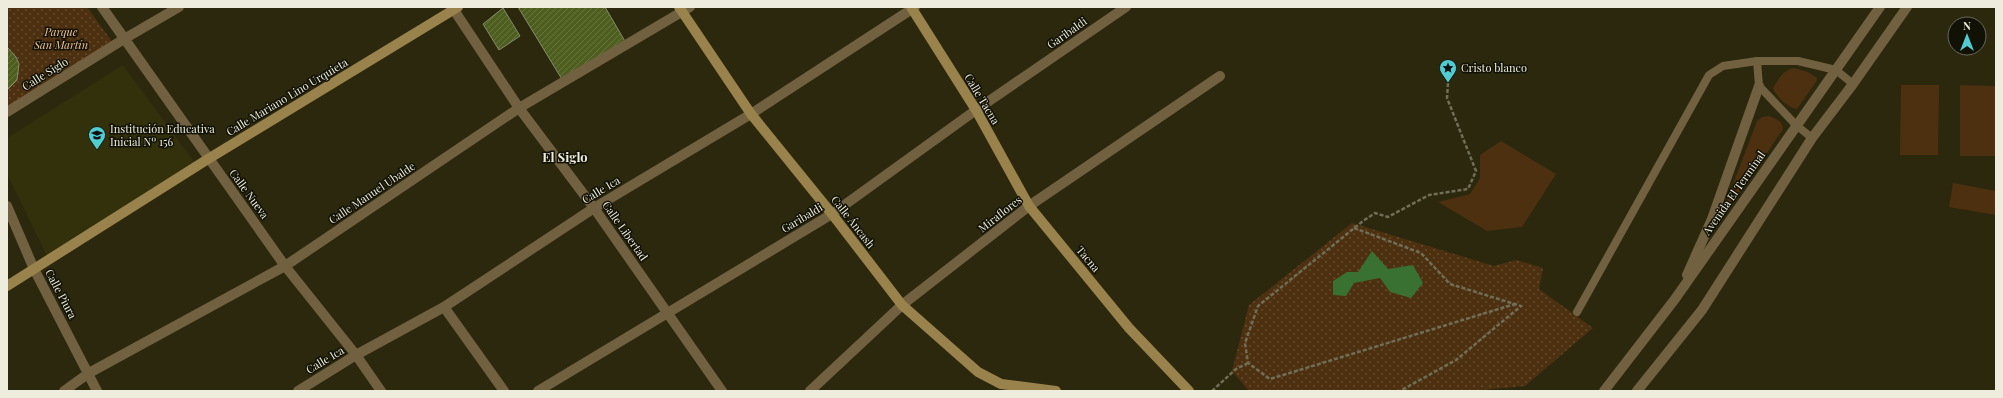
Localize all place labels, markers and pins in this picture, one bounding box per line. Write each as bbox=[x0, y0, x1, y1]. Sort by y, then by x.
place icon: Cristo blanco bbox=[1438, 58, 1458, 83]
place label: Cristo blanco bbox=[1461, 60, 1527, 75]
place label: Institución Educativa Inicial Nº 156 bbox=[110, 121, 215, 149]
school or university icon: Institución Educativa Inicial Nº 156 bbox=[87, 125, 107, 150]

